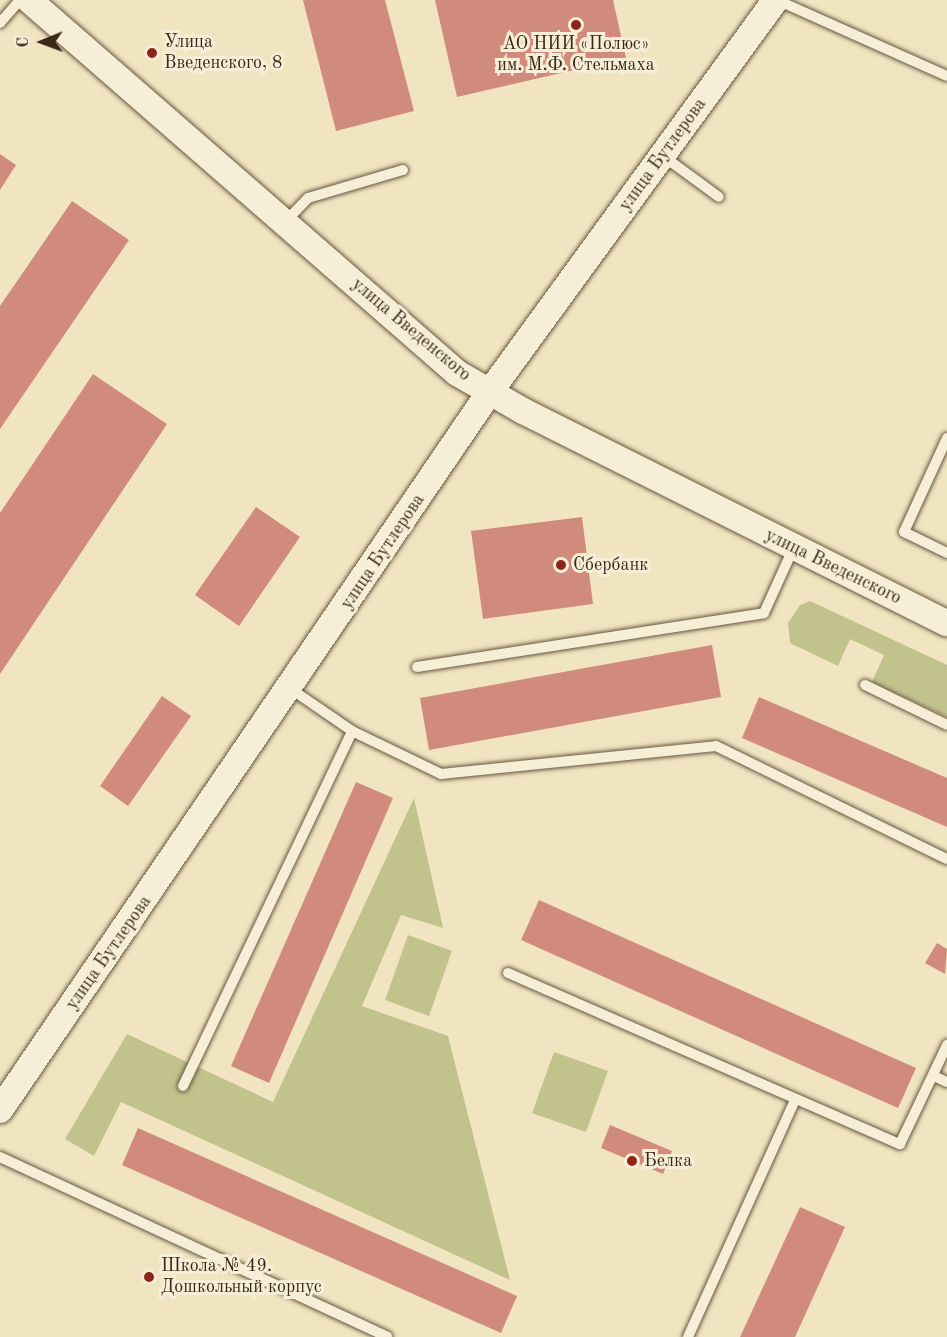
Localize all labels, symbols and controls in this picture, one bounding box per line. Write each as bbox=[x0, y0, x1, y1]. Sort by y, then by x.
north arrow bbox=[12, 12, 72, 72]
marker: АО НИИ «Полюс» им. М.Ф. Стельмаха bbox=[569, 18, 583, 32]
place label: Улица Введенского, 8 bbox=[164, 32, 282, 74]
place label: АО НИИ «Полюс» им. М.Ф. Стельмаха bbox=[497, 34, 655, 76]
text: С bbox=[16, 37, 32, 48]
marker: Улица Введенского, 8 bbox=[145, 46, 159, 60]
street label: улица Бутлерова bbox=[615, 94, 711, 216]
street label: улица Введенского bbox=[347, 274, 475, 386]
street label: улица Бутлерова bbox=[336, 490, 430, 614]
street label: улица Введенского bbox=[761, 525, 905, 609]
place label: Сбербанк bbox=[573, 554, 648, 576]
marker: Сбербанк bbox=[554, 558, 568, 572]
street label: улица Бутлерова bbox=[62, 892, 156, 1014]
place label: Белка bbox=[644, 1150, 692, 1172]
marker: Белка bbox=[625, 1154, 639, 1168]
place label: Школа № 49. Дошкольный корпус bbox=[161, 1256, 322, 1298]
marker: Школа № 49. Дошкольный корпус bbox=[142, 1270, 156, 1284]

